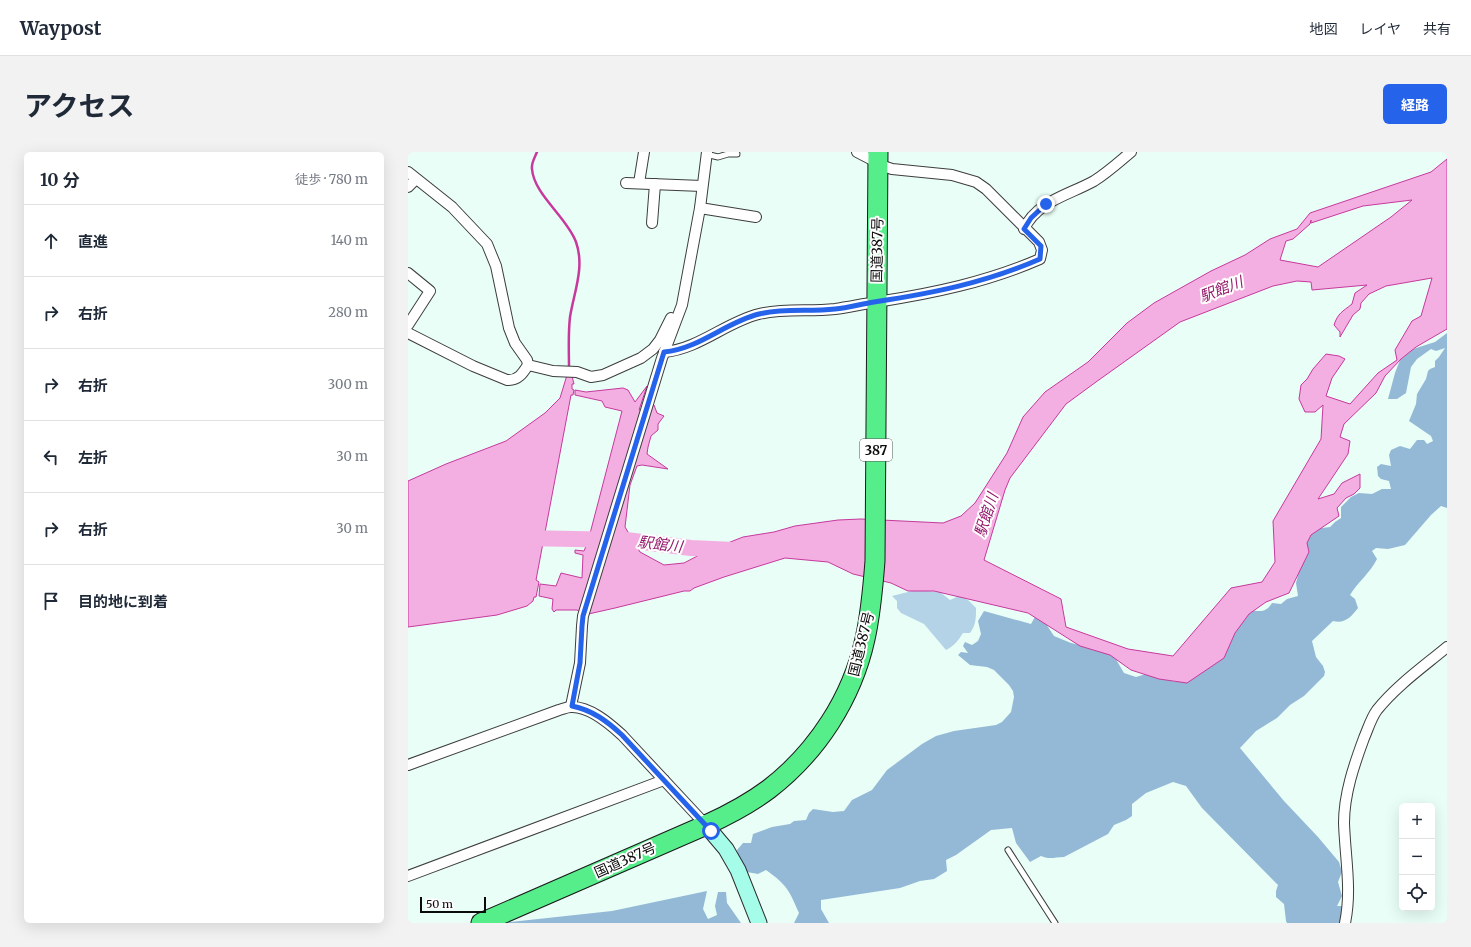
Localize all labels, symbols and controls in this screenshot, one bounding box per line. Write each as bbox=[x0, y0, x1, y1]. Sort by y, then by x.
text: Waypost bbox=[20, 16, 101, 40]
text: 地図 bbox=[1309, 20, 1337, 38]
text: レイヤ bbox=[1359, 20, 1401, 38]
text: 共有 bbox=[1423, 20, 1451, 38]
button: 経路 bbox=[1383, 84, 1447, 124]
text: アクセス bbox=[24, 88, 135, 124]
text: 10 分 bbox=[40, 169, 79, 191]
text: 徒歩 · 780 m bbox=[295, 171, 368, 188]
route end bbox=[1037, 195, 1055, 213]
street label: 国道387号 bbox=[867, 217, 887, 283]
icon: ahead bbox=[40, 230, 62, 252]
text: 直進 bbox=[78, 232, 108, 251]
text: 140 m bbox=[331, 232, 368, 249]
water label: 駅館川 bbox=[1197, 271, 1247, 306]
icon: right bbox=[40, 302, 62, 324]
text: 右折 bbox=[78, 304, 108, 323]
text: 280 m bbox=[328, 304, 368, 321]
icon: right bbox=[40, 374, 62, 396]
text: 右折 bbox=[78, 376, 108, 395]
text: 300 m bbox=[328, 376, 368, 393]
road number: 387 bbox=[860, 439, 892, 461]
icon: left bbox=[40, 446, 62, 468]
text: 左折 bbox=[78, 448, 108, 467]
text: 30 m bbox=[336, 448, 368, 465]
water label: 駅館川 bbox=[970, 489, 1003, 539]
icon: right bbox=[40, 518, 62, 540]
text: 右折 bbox=[78, 520, 108, 539]
text: 30 m bbox=[336, 520, 368, 537]
water label: 駅館川 bbox=[637, 532, 685, 556]
icon: arrive bbox=[40, 590, 62, 612]
text: 目的地に到着 bbox=[78, 592, 168, 611]
street label: 国道387号 bbox=[844, 610, 878, 678]
map controls bbox=[1399, 803, 1435, 911]
button: + bbox=[1399, 803, 1435, 839]
route start bbox=[702, 822, 720, 840]
street label: 国道387号 bbox=[591, 838, 659, 882]
button: − bbox=[1399, 839, 1435, 875]
button: locate bbox=[1399, 875, 1435, 911]
scale bar bbox=[420, 895, 486, 914]
text: 50 m bbox=[426, 897, 453, 911]

